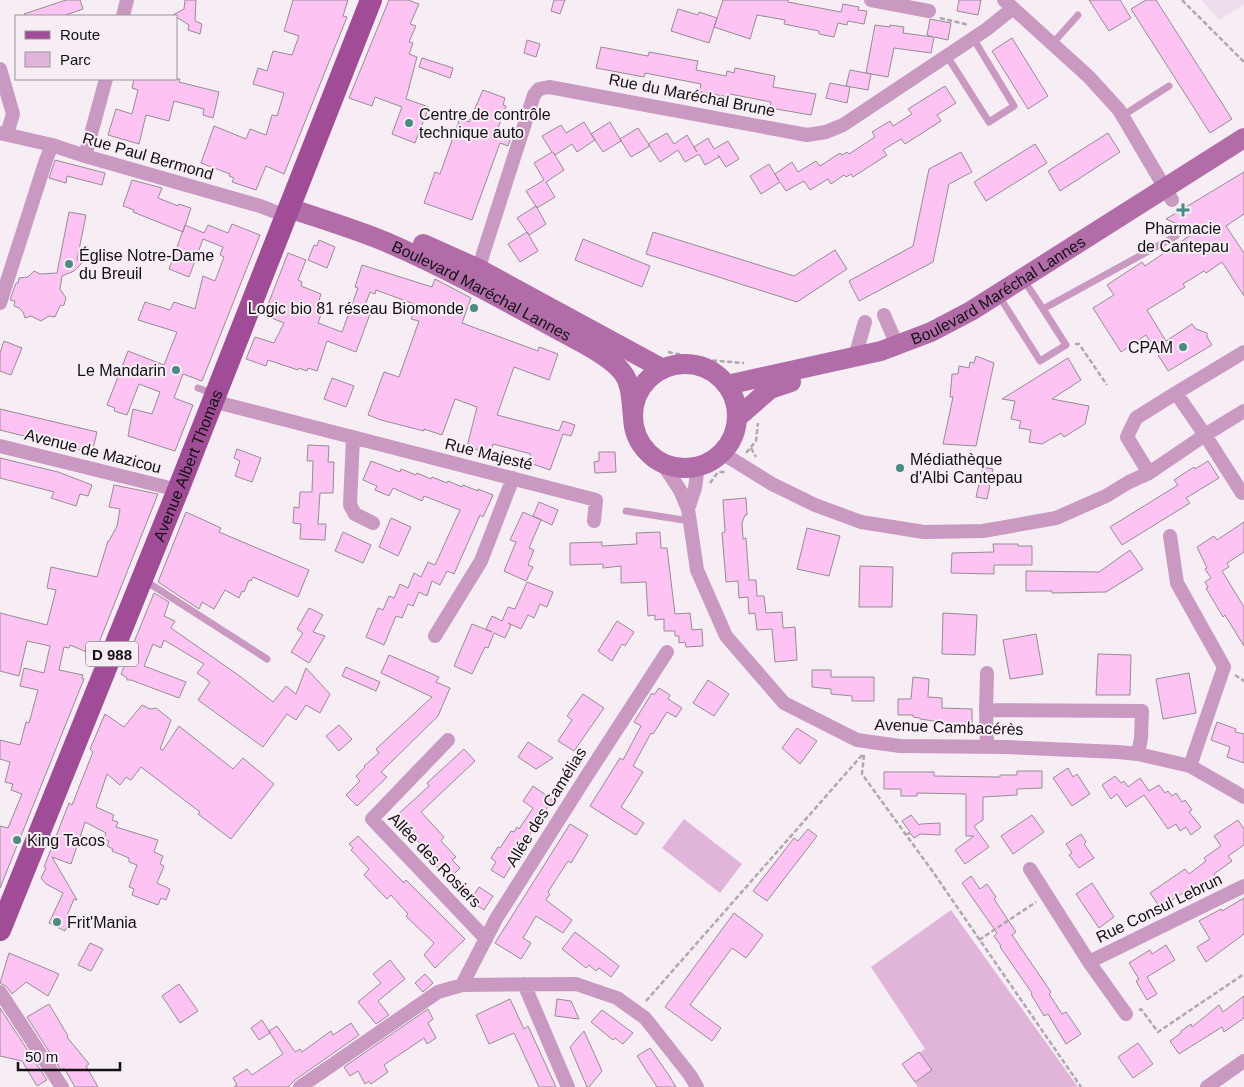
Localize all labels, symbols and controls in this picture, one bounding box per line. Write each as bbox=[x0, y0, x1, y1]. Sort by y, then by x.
legend bbox=[15, 15, 178, 80]
text: Route bbox=[60, 26, 100, 43]
text: Parc bbox=[60, 51, 91, 68]
street label: Rue du Maréchal Brune bbox=[607, 71, 777, 119]
place label: Centre de contrôle technique auto bbox=[419, 106, 551, 141]
marker: Centre de contrôle technique auto bbox=[403, 117, 415, 129]
street label: Rue Paul Bermond bbox=[81, 129, 215, 183]
marker: Pharmacie de Cantepau bbox=[1177, 204, 1189, 216]
place label: Pharmacie de Cantepau bbox=[1137, 220, 1229, 255]
street label: Boulevard Maréchal Lannes bbox=[908, 232, 1088, 347]
street label: Boulevard Maréchal Lannes bbox=[389, 237, 574, 344]
place label: Église Notre-Dame du Breuil bbox=[79, 246, 214, 282]
marker: Église Notre-Dame du Breuil bbox=[63, 258, 75, 270]
place label: Logic bio 81 réseau Biomonde bbox=[248, 300, 464, 317]
marker: Logic bio 81 réseau Biomonde bbox=[468, 302, 480, 314]
place label: CPAM bbox=[1128, 339, 1173, 356]
marker: CPAM bbox=[1177, 341, 1189, 353]
place label: Le Mandarin bbox=[77, 362, 166, 379]
marker: Le Mandarin bbox=[170, 364, 182, 376]
street label: Avenue Albert Thomas bbox=[150, 387, 225, 544]
street label: Avenue de Mazicou bbox=[23, 426, 163, 476]
street label: Rue Majesté bbox=[443, 435, 535, 473]
place label: Médiathèque d'Albi Cantepau bbox=[910, 451, 1022, 486]
marker: Médiathèque d'Albi Cantepau bbox=[894, 462, 906, 474]
road number: D 988 bbox=[86, 642, 138, 666]
street label: Avenue Cambacérès bbox=[874, 716, 1024, 738]
street label: Allée des Camélias bbox=[503, 744, 589, 870]
street label: Allée des Rosiers bbox=[386, 809, 484, 911]
place label: King Tacos bbox=[27, 832, 105, 849]
marker: King Tacos bbox=[11, 834, 23, 846]
street label: Rue Consul Lebrun bbox=[1093, 870, 1225, 946]
place label: Frit'Mania bbox=[67, 914, 137, 931]
marker: Frit'Mania bbox=[51, 916, 63, 928]
scale bar bbox=[18, 1040, 120, 1072]
text: 50 m bbox=[25, 1048, 58, 1065]

